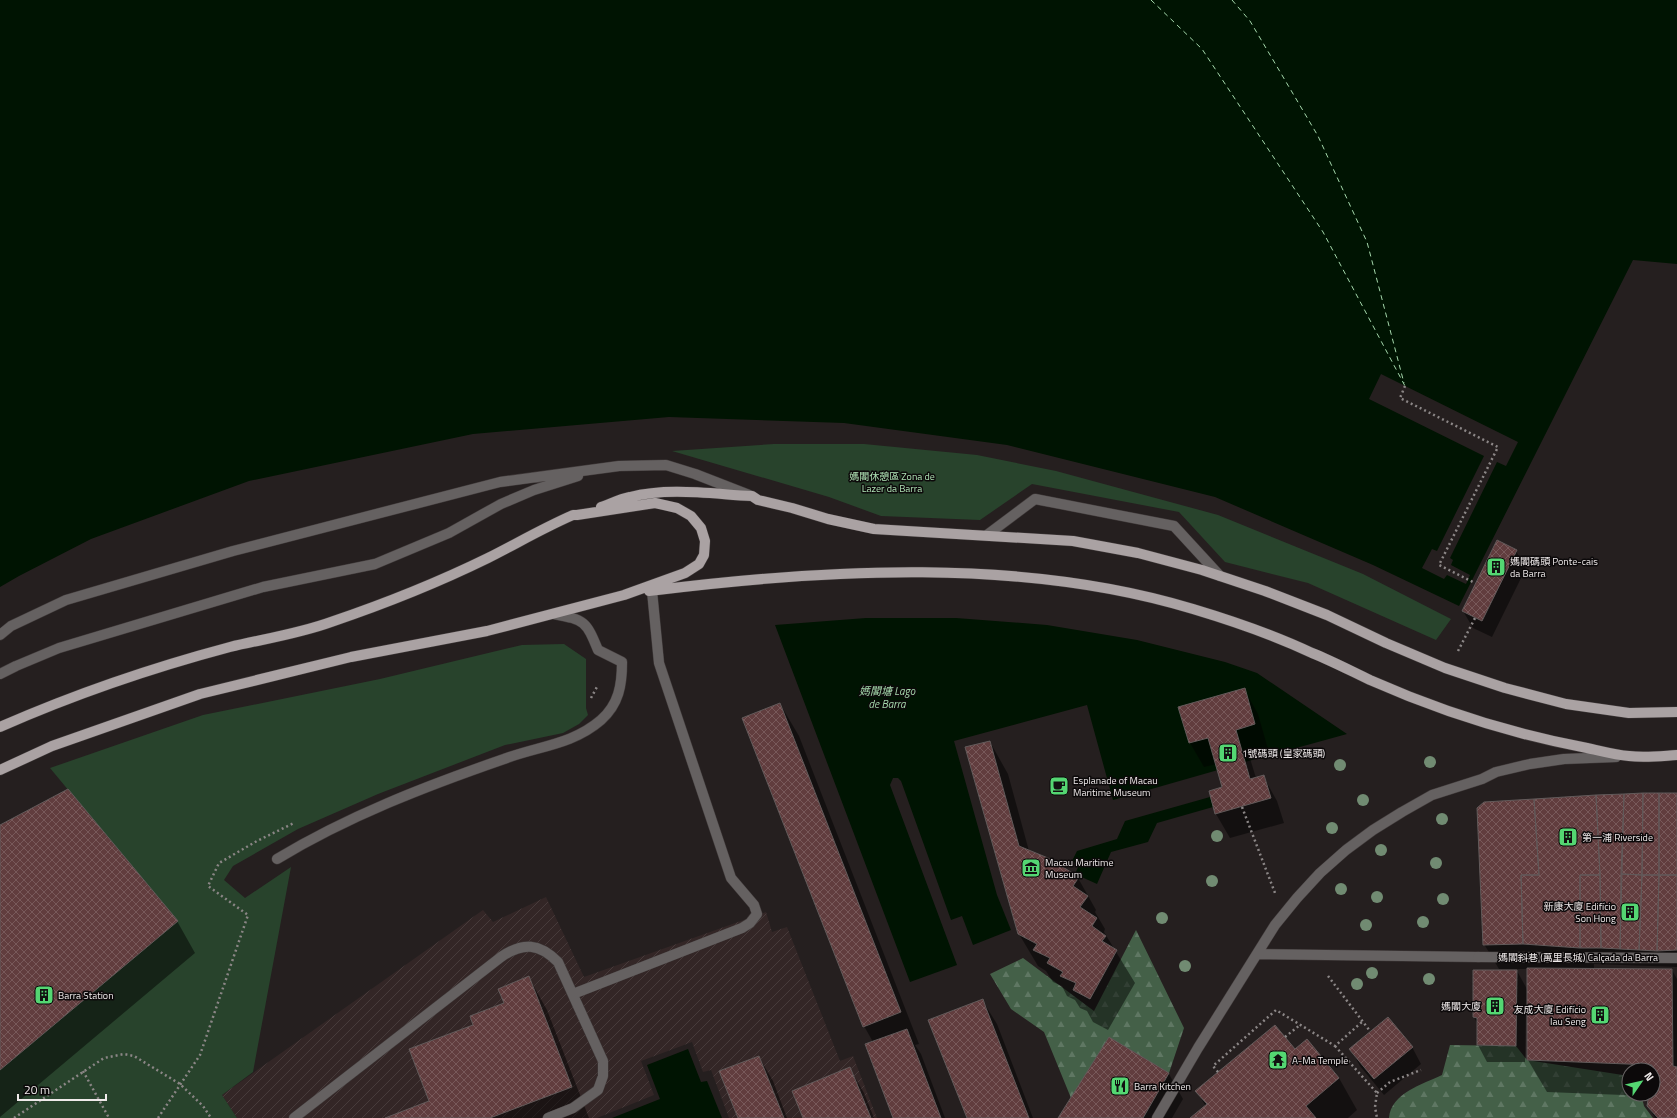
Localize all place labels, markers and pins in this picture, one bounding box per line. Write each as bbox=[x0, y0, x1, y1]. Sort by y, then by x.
place label: 媽閣碼頭 Ponte-cais da Barra bbox=[1510, 554, 1598, 581]
building icon: 媽閣碼頭 Ponte-cais da Barra bbox=[1485, 556, 1507, 578]
building icon: 1號碼頭 (皇家碼頭) bbox=[1217, 742, 1239, 764]
place label: 1號碼頭 (皇家碼頭) bbox=[1242, 746, 1325, 761]
place label: Esplanade of Macau Maritime Museum bbox=[1073, 773, 1158, 800]
cafe icon: Esplanade of Macau Maritime Museum bbox=[1048, 775, 1070, 797]
building icon: 第一浦 Riverside bbox=[1557, 826, 1579, 848]
place label: 第一浦 Riverside bbox=[1582, 830, 1653, 845]
place label: Macau Maritime Museum bbox=[1045, 855, 1113, 882]
museum icon: Macau Maritime Museum bbox=[1020, 857, 1042, 879]
place label: 新康大廈 Edifício Son Hong bbox=[1544, 899, 1616, 926]
building icon: 新康大廈 Edifício Son Hong bbox=[1619, 901, 1641, 923]
building icon: Barra Station bbox=[33, 984, 55, 1006]
place label: Barra Station bbox=[58, 988, 114, 1003]
building icon: 媽閣大廈 bbox=[1484, 995, 1506, 1017]
place label: 媽閣大廈 bbox=[1441, 999, 1481, 1014]
place label: 友成大廈 Edifício Iau Seng bbox=[1514, 1002, 1586, 1029]
building icon: 友成大廈 Edifício Iau Seng bbox=[1589, 1004, 1611, 1026]
temple icon: A-Ma Temple bbox=[1267, 1049, 1289, 1071]
place label: A-Ma Temple bbox=[1292, 1053, 1348, 1068]
restaurant icon: Barra Kitchen bbox=[1109, 1075, 1131, 1097]
place label: Barra Kitchen bbox=[1134, 1079, 1191, 1094]

